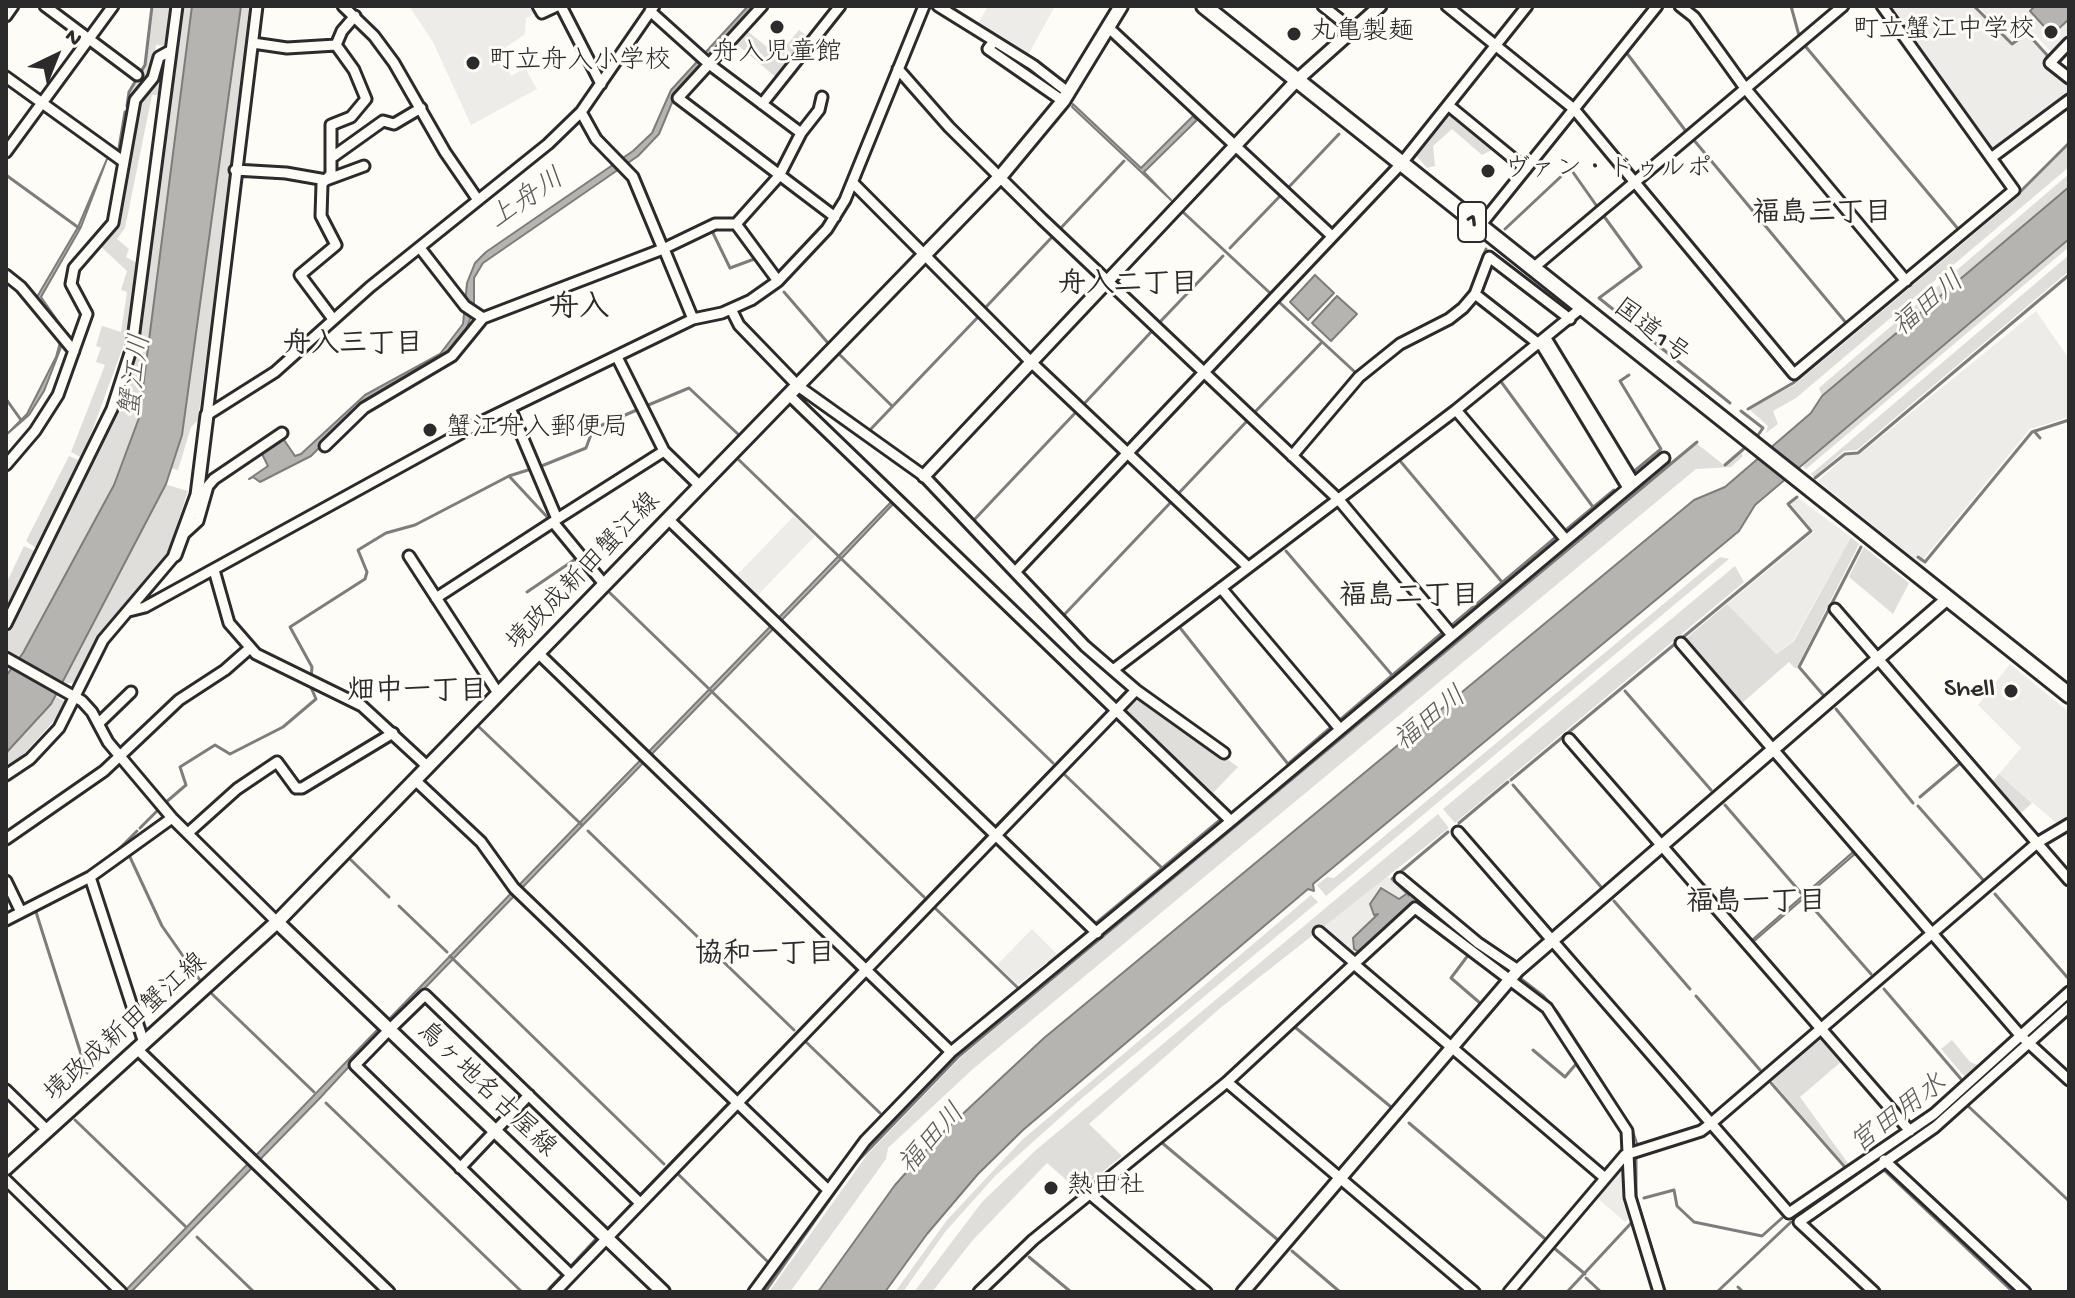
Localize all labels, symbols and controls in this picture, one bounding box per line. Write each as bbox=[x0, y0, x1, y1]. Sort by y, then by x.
north arrow bbox=[16, 16, 96, 96]
place label: 町立蟹江中学校 bbox=[1853, 16, 2035, 48]
marker: 舟入児童館 bbox=[768, 18, 786, 36]
place label: 丸亀製麺 bbox=[1310, 18, 1414, 50]
marker: 町立蟹江中学校 bbox=[2042, 23, 2060, 41]
text: N bbox=[58, 24, 86, 53]
marker: 丸亀製麺 bbox=[1285, 25, 1303, 43]
place label: 舟入児童館 bbox=[712, 39, 842, 71]
place label: 町立舟入小学校 bbox=[489, 47, 671, 79]
marker: 町立舟入小学校 bbox=[464, 54, 482, 72]
place label: ヴァン・ドゥルポ bbox=[1504, 155, 1712, 187]
marker: ヴァン・ドゥルポ bbox=[1479, 162, 1497, 180]
water label: 上舟川 bbox=[484, 164, 572, 238]
district label: 福島三丁目 bbox=[1752, 199, 1892, 233]
road number: 1 bbox=[1458, 202, 1486, 242]
water label: 福田川 bbox=[1887, 266, 1973, 346]
district label: 舟入二丁目 bbox=[1058, 270, 1198, 304]
district label: 舟入 bbox=[549, 292, 609, 328]
street label: 国道1号 bbox=[1606, 293, 1694, 373]
district label: 舟入三丁目 bbox=[283, 330, 423, 364]
water label: 蟹江川 bbox=[116, 332, 160, 420]
place label: 蟹江舟入郵便局 bbox=[446, 414, 628, 446]
marker: 蟹江舟入郵便局 bbox=[421, 421, 439, 439]
street label: 境政成新田蟹江線 bbox=[502, 487, 668, 659]
district label: 福島二丁目 bbox=[1339, 582, 1479, 616]
place label: Shell bbox=[1944, 675, 1995, 707]
district label: 畑中一丁目 bbox=[347, 677, 487, 711]
water label: 福田川 bbox=[1389, 682, 1475, 760]
marker: Shell bbox=[2002, 682, 2020, 700]
district label: 福島一丁目 bbox=[1686, 888, 1826, 922]
district label: 協和一丁目 bbox=[695, 940, 835, 974]
street label: 境政成新田蟹江線 bbox=[39, 948, 215, 1110]
street label: 鳥ヶ地名古屋線 bbox=[409, 1017, 561, 1165]
water label: 宮田用水 bbox=[1845, 1069, 1955, 1163]
water label: 福田川 bbox=[893, 1099, 975, 1183]
place label: 熱田社 bbox=[1067, 1172, 1145, 1204]
marker: 熱田社 bbox=[1042, 1179, 1060, 1197]

